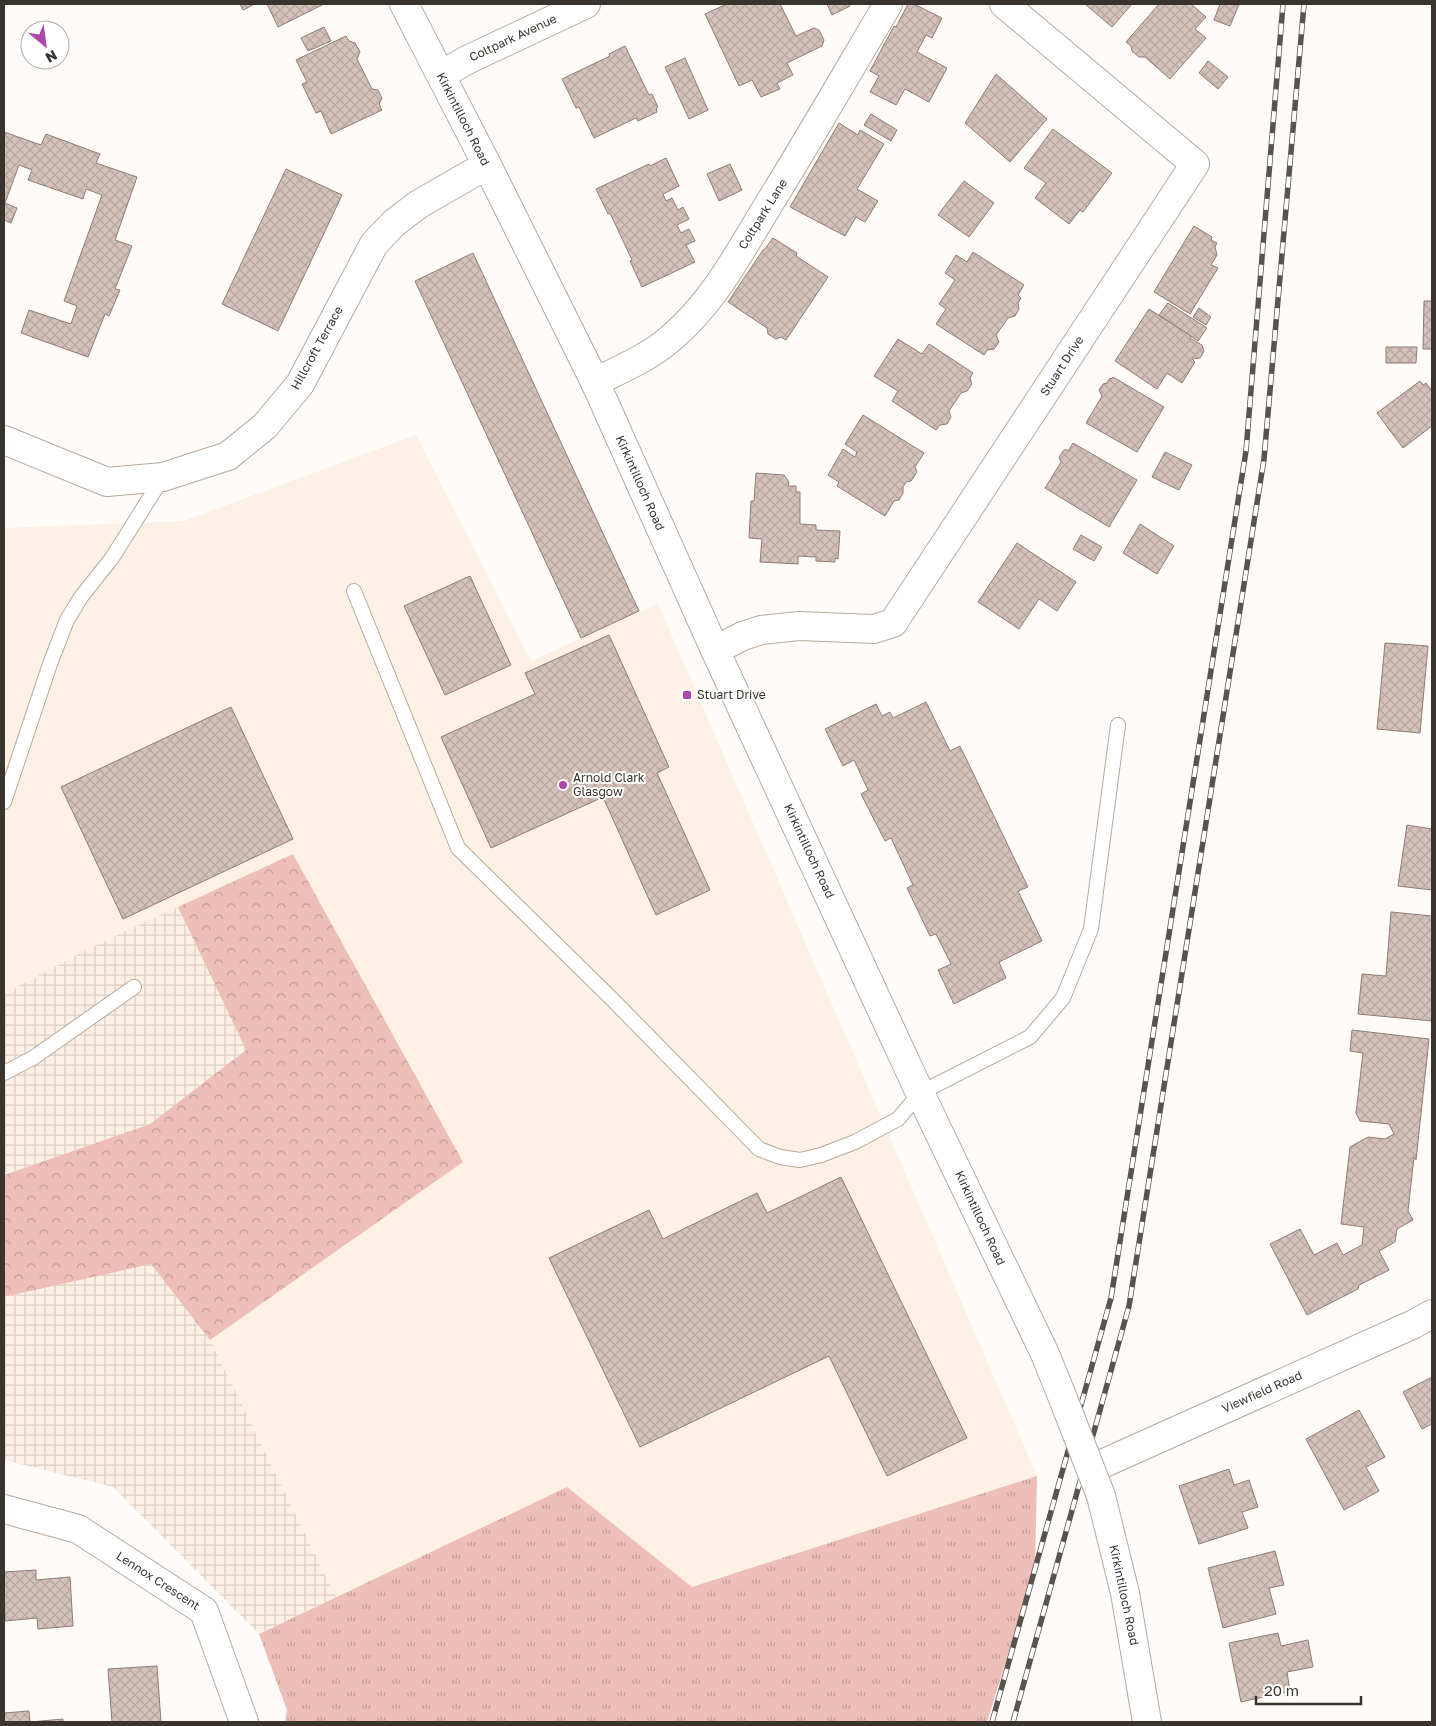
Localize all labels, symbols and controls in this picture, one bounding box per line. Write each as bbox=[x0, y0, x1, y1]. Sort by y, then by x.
street label: Coltpark Avenue bbox=[467, 11, 559, 64]
north arrow bbox=[20, 20, 70, 70]
text: N bbox=[43, 47, 60, 67]
street label: Kirkintilloch Road bbox=[433, 70, 493, 168]
street label: Coltpark Lane bbox=[735, 176, 790, 252]
street label: Hillcroft Terrace bbox=[287, 303, 346, 392]
street label: Stuart Drive bbox=[1037, 333, 1087, 399]
street label: Kirkintilloch Road bbox=[613, 433, 668, 533]
place label: Stuart Drive bbox=[697, 687, 766, 702]
marker: Stuart Drive bbox=[681, 689, 693, 701]
place label: Arnold Clark Glasgow bbox=[573, 770, 645, 799]
marker: Arnold Clark Glasgow bbox=[557, 779, 569, 791]
street label: Kirkintilloch Road bbox=[781, 801, 838, 900]
street label: Kirkintilloch Road bbox=[952, 1168, 1009, 1267]
street label: Viewfield Road bbox=[1219, 1367, 1304, 1416]
street label: Kirkintilloch Road bbox=[1106, 1543, 1142, 1647]
street label: Lennox Crescent bbox=[114, 1548, 203, 1613]
scale bar bbox=[1256, 1674, 1361, 1706]
text: 20 m bbox=[1264, 1681, 1299, 1699]

